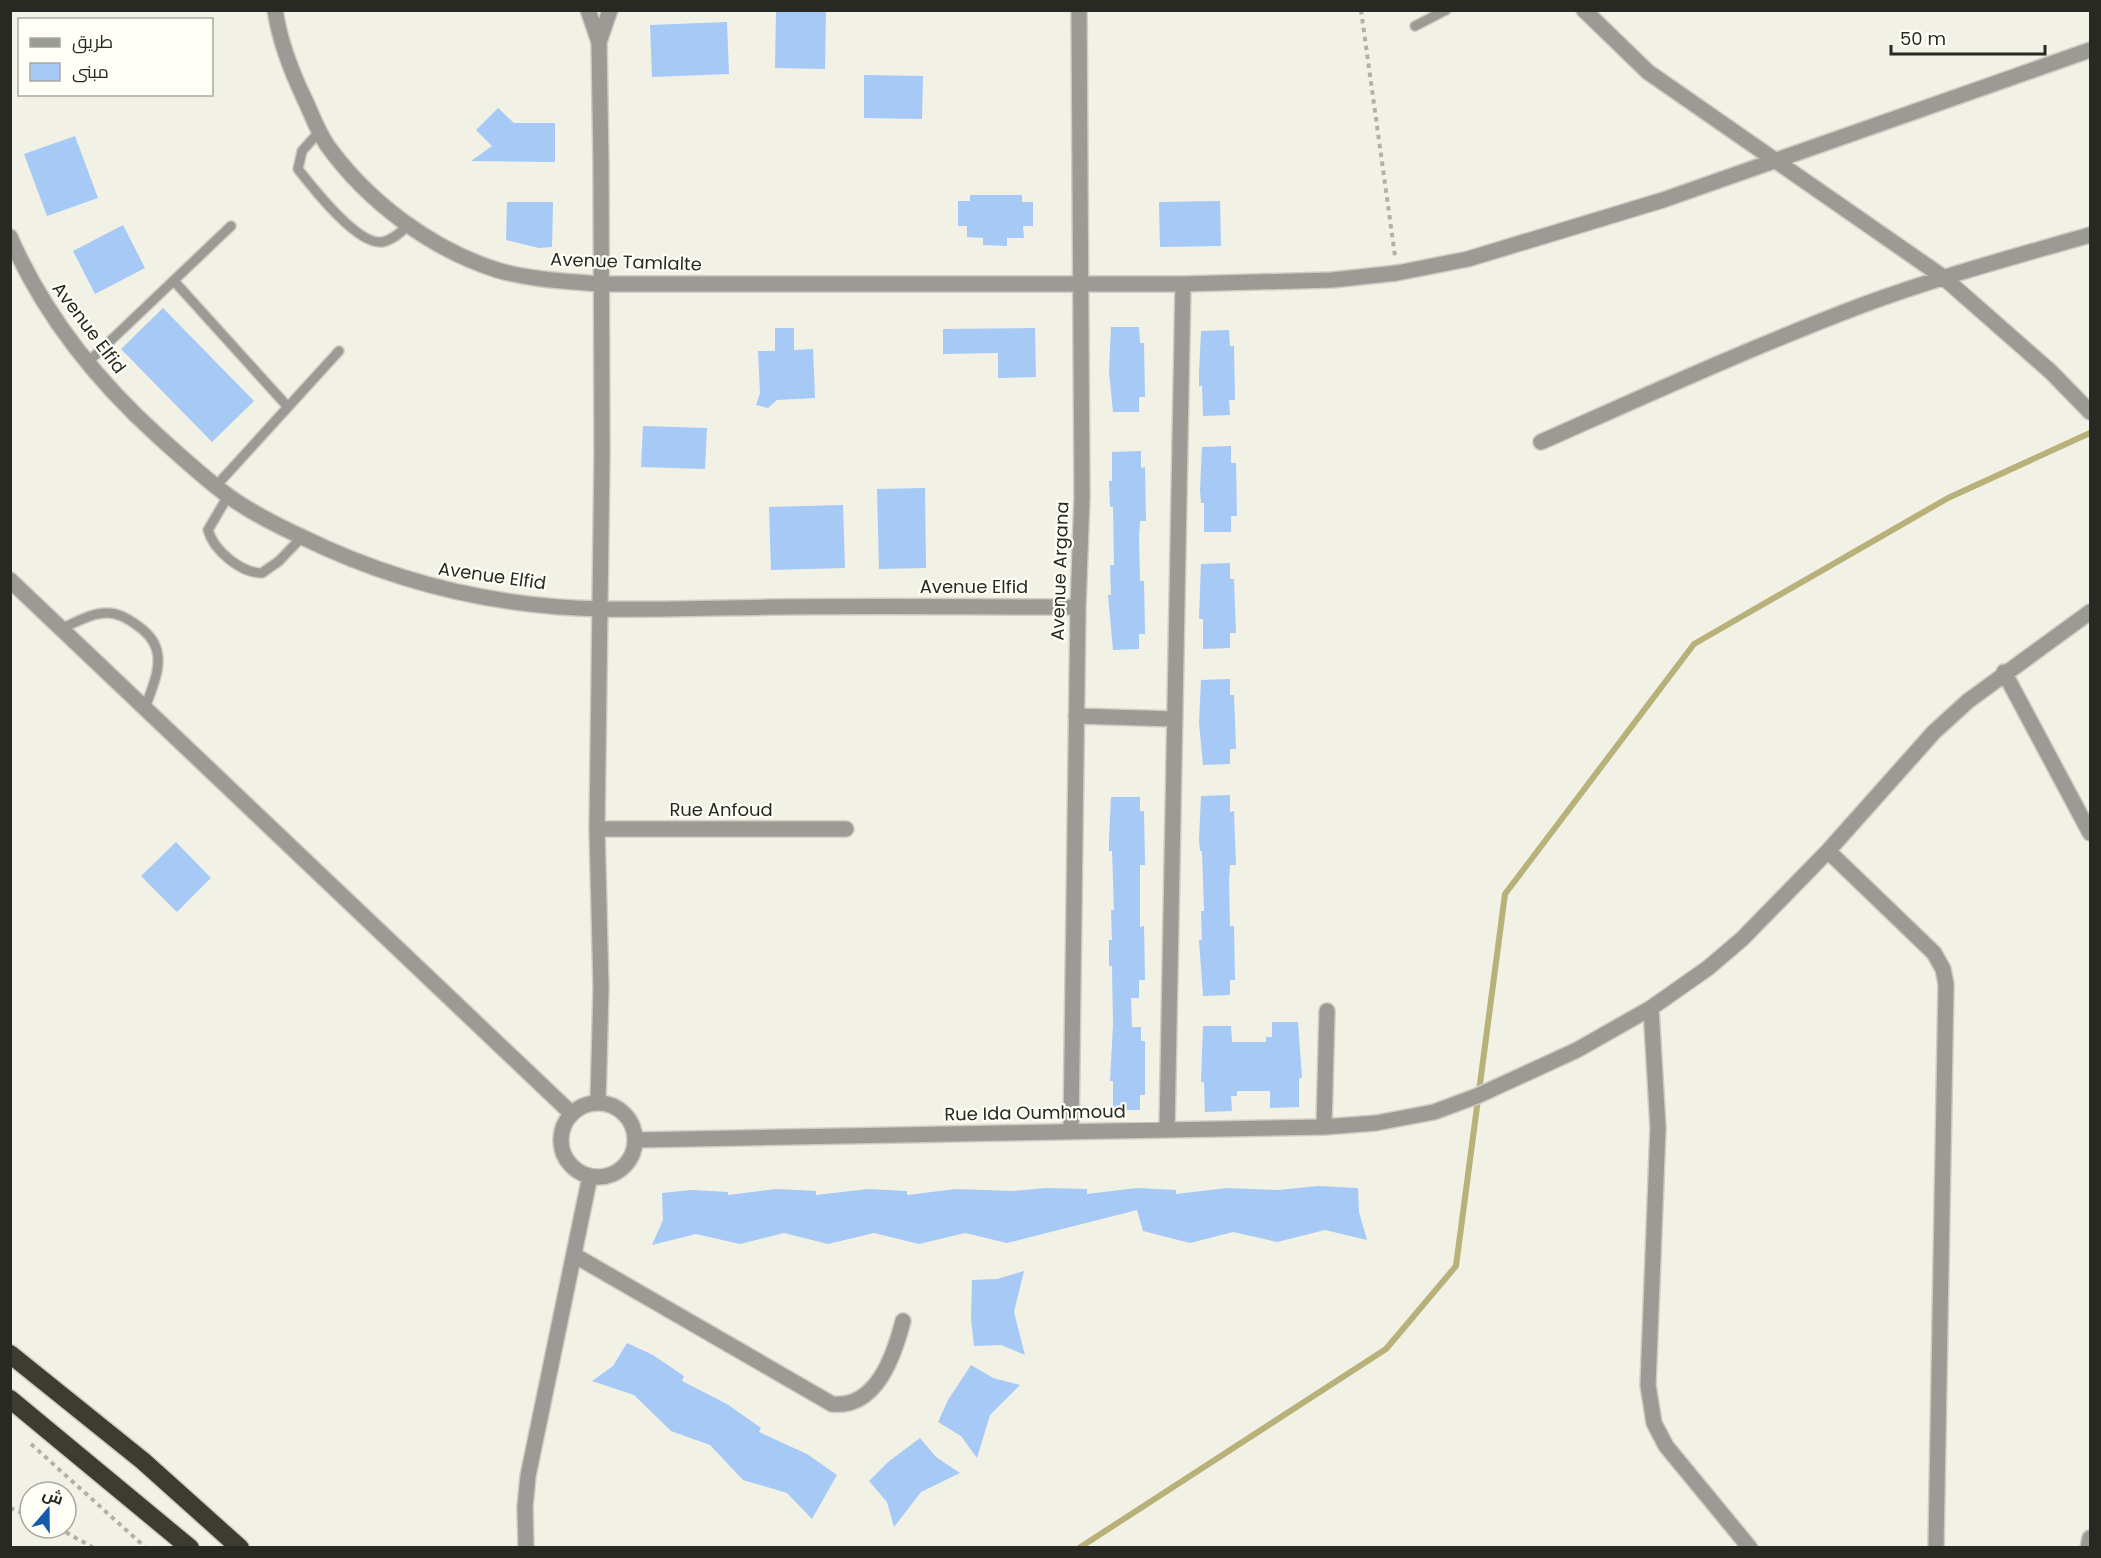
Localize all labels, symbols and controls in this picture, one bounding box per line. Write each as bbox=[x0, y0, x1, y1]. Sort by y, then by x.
legend bbox=[18, 18, 213, 96]
scale bar bbox=[1891, 18, 2046, 56]
text: 50 m bbox=[1900, 26, 1946, 51]
text: طريق bbox=[72, 29, 113, 54]
text: مبنى bbox=[72, 59, 109, 84]
street label: Avenue Tamlalte bbox=[550, 246, 702, 277]
street label: Avenue Elfid bbox=[47, 277, 132, 379]
street label: Avenue Argana bbox=[1045, 501, 1074, 641]
street label: Avenue Elfid bbox=[437, 556, 548, 595]
street label: Avenue Elfid bbox=[920, 574, 1028, 599]
street label: Rue Anfoud bbox=[669, 797, 773, 822]
street label: Rue Ida Oumhmoud bbox=[944, 1098, 1126, 1127]
north arrow bbox=[18, 1480, 78, 1540]
text: ش bbox=[39, 1482, 67, 1511]

